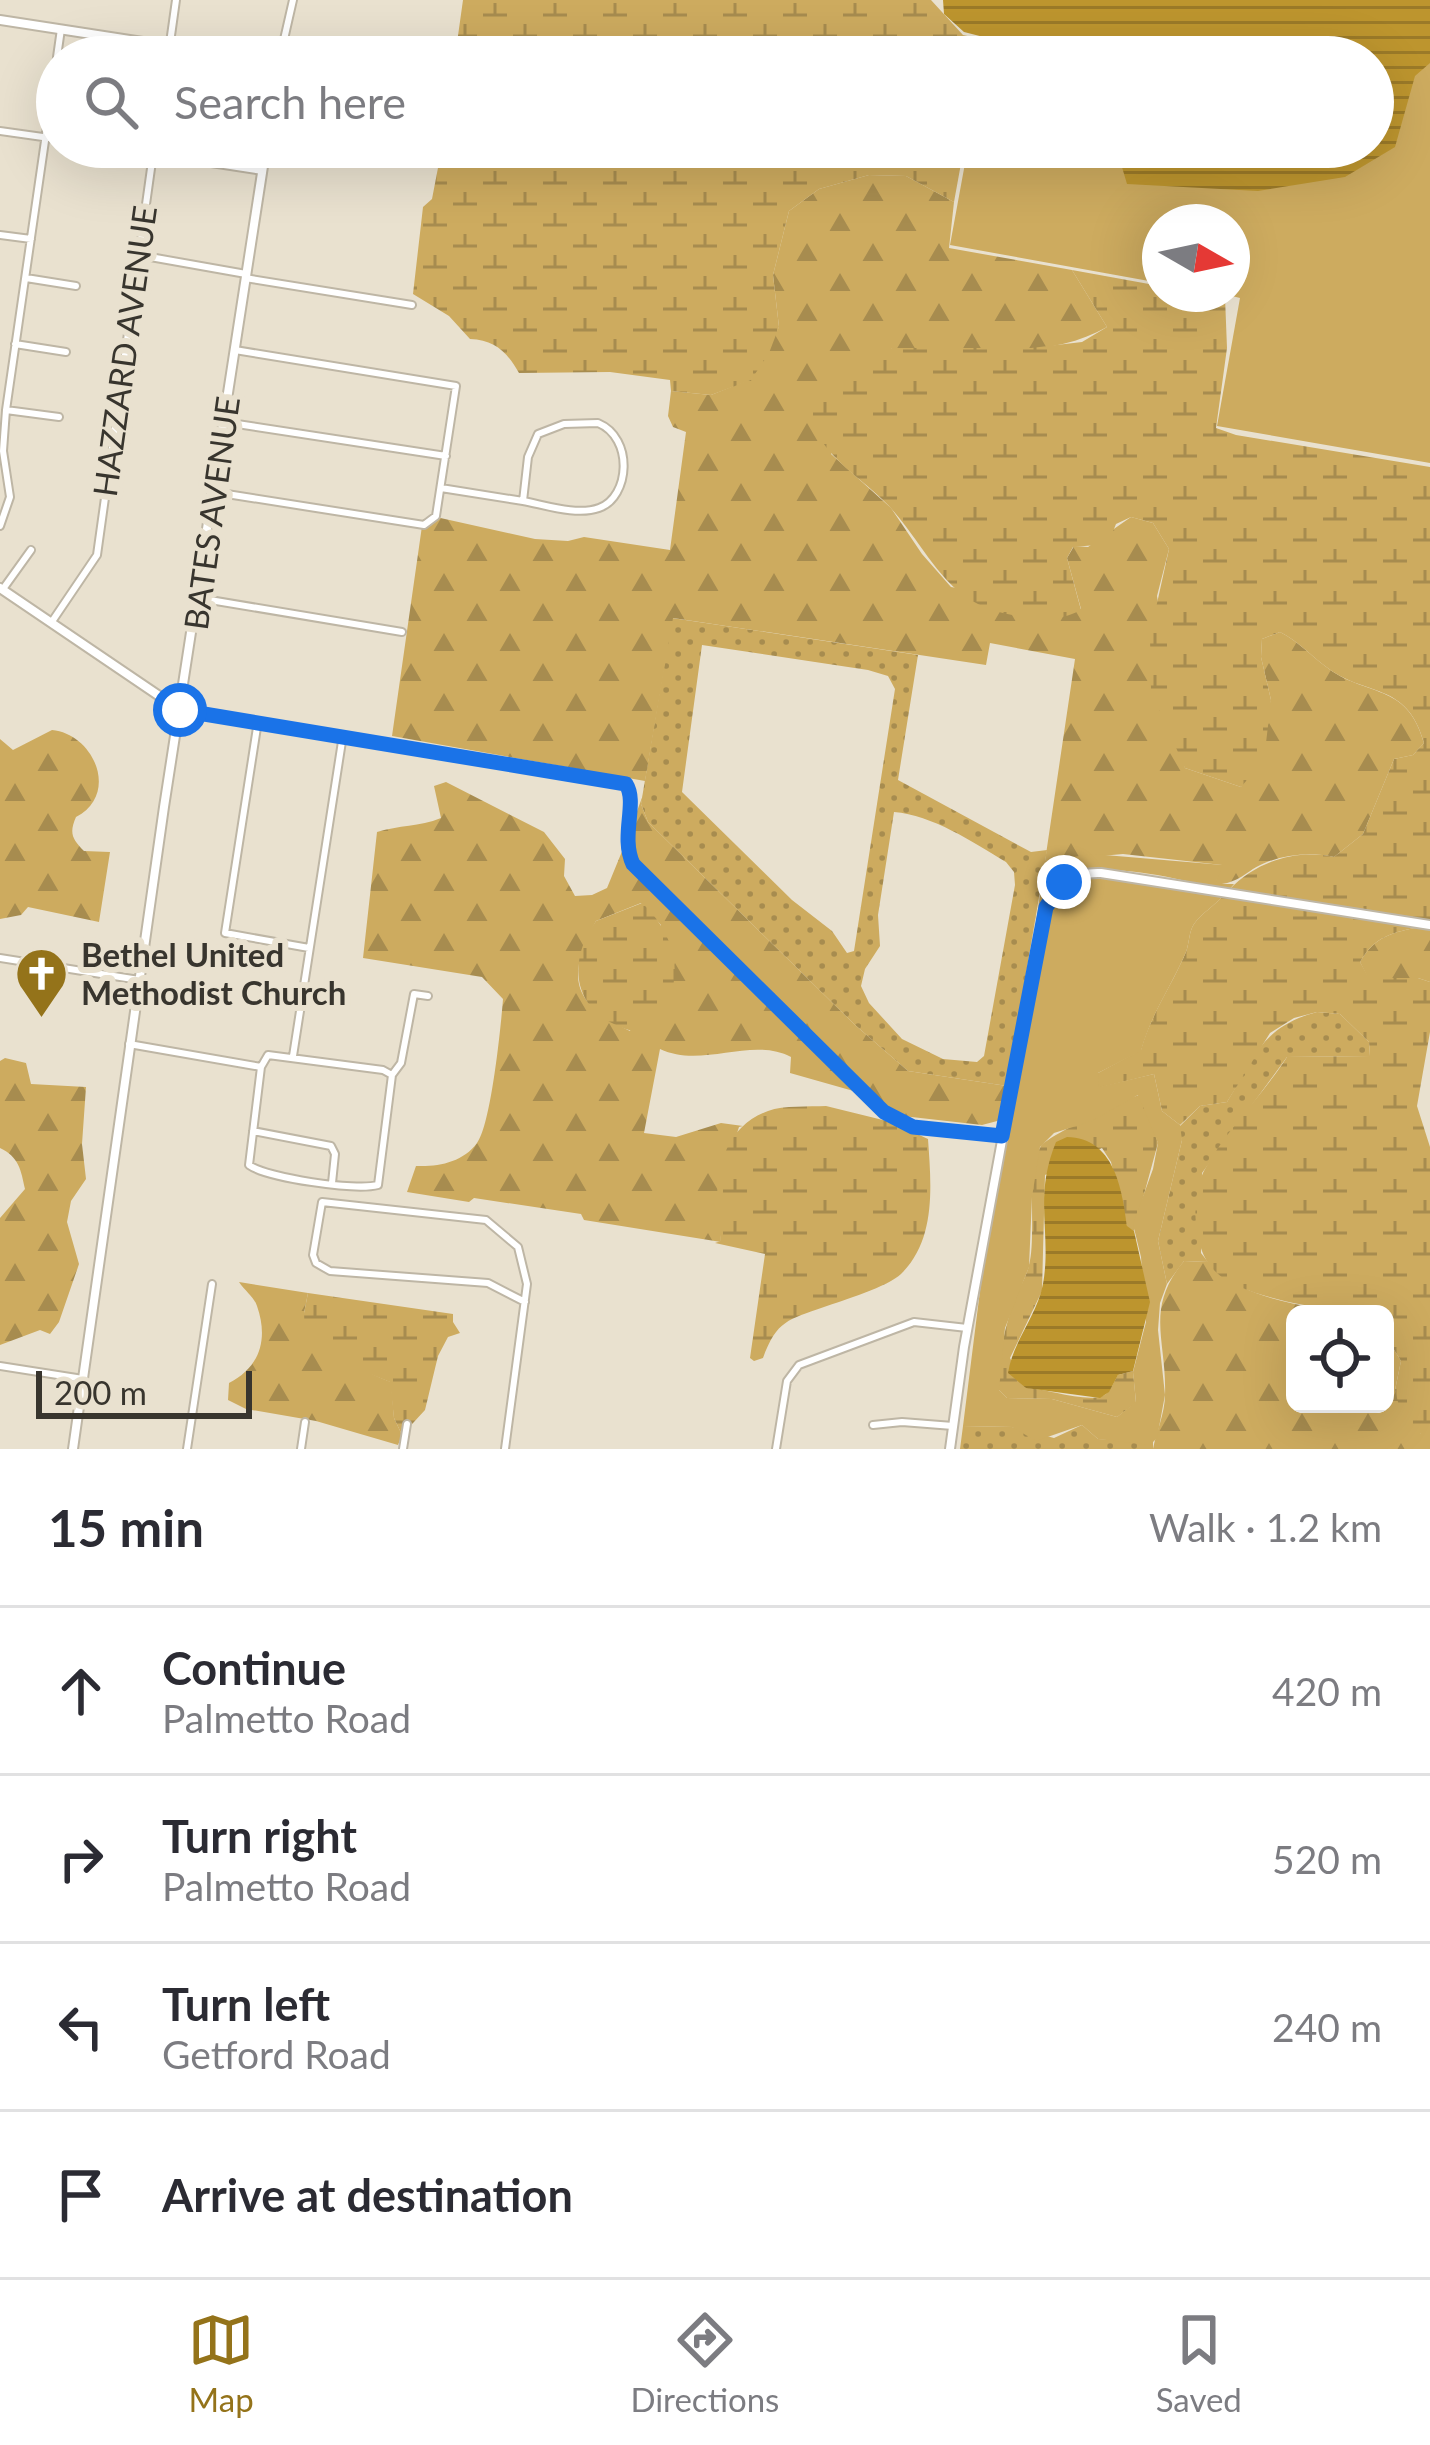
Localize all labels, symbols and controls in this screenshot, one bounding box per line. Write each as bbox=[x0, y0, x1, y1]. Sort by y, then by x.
search box bbox=[36, 36, 1394, 168]
icon: search bbox=[78, 69, 144, 135]
text: Search here bbox=[174, 75, 406, 129]
street label: HAZZARD AVENUE bbox=[84, 203, 164, 499]
north arrow bbox=[1142, 204, 1250, 312]
street label: BATES AVENUE bbox=[175, 394, 247, 632]
route start bbox=[153, 683, 207, 737]
route end bbox=[1037, 855, 1091, 909]
place label: Bethel United Methodist Church bbox=[81, 934, 346, 1012]
church icon: Bethel United Methodist Church bbox=[14, 945, 70, 1019]
map controls bbox=[1286, 1305, 1394, 1413]
button: locate bbox=[1286, 1305, 1394, 1413]
scale bar bbox=[36, 1365, 252, 1418]
text: 200 m bbox=[54, 1372, 147, 1412]
text: 15 min bbox=[48, 1497, 204, 1558]
text: Walk · 1.2 km bbox=[1149, 1504, 1382, 1550]
text: Continue bbox=[162, 1641, 346, 1695]
icon: ahead bbox=[48, 1658, 114, 1724]
text: 420 m bbox=[1272, 1668, 1382, 1714]
text: Palmetto Road bbox=[162, 1695, 411, 1741]
text: Turn right bbox=[162, 1809, 357, 1863]
icon: right bbox=[48, 1826, 114, 1892]
text: 520 m bbox=[1272, 1836, 1382, 1882]
text: Palmetto Road bbox=[162, 1863, 411, 1909]
text: Turn left bbox=[162, 1977, 330, 2031]
icon: left bbox=[48, 1994, 114, 2060]
text: 240 m bbox=[1272, 2004, 1382, 2050]
text: Getford Road bbox=[162, 2031, 391, 2077]
icon: arrive bbox=[48, 2162, 114, 2228]
text: Arrive at destination bbox=[162, 2168, 573, 2222]
tab: Map bbox=[188, 2307, 254, 2419]
tab: Directions bbox=[630, 2307, 779, 2419]
tab: Saved bbox=[1156, 2307, 1242, 2419]

